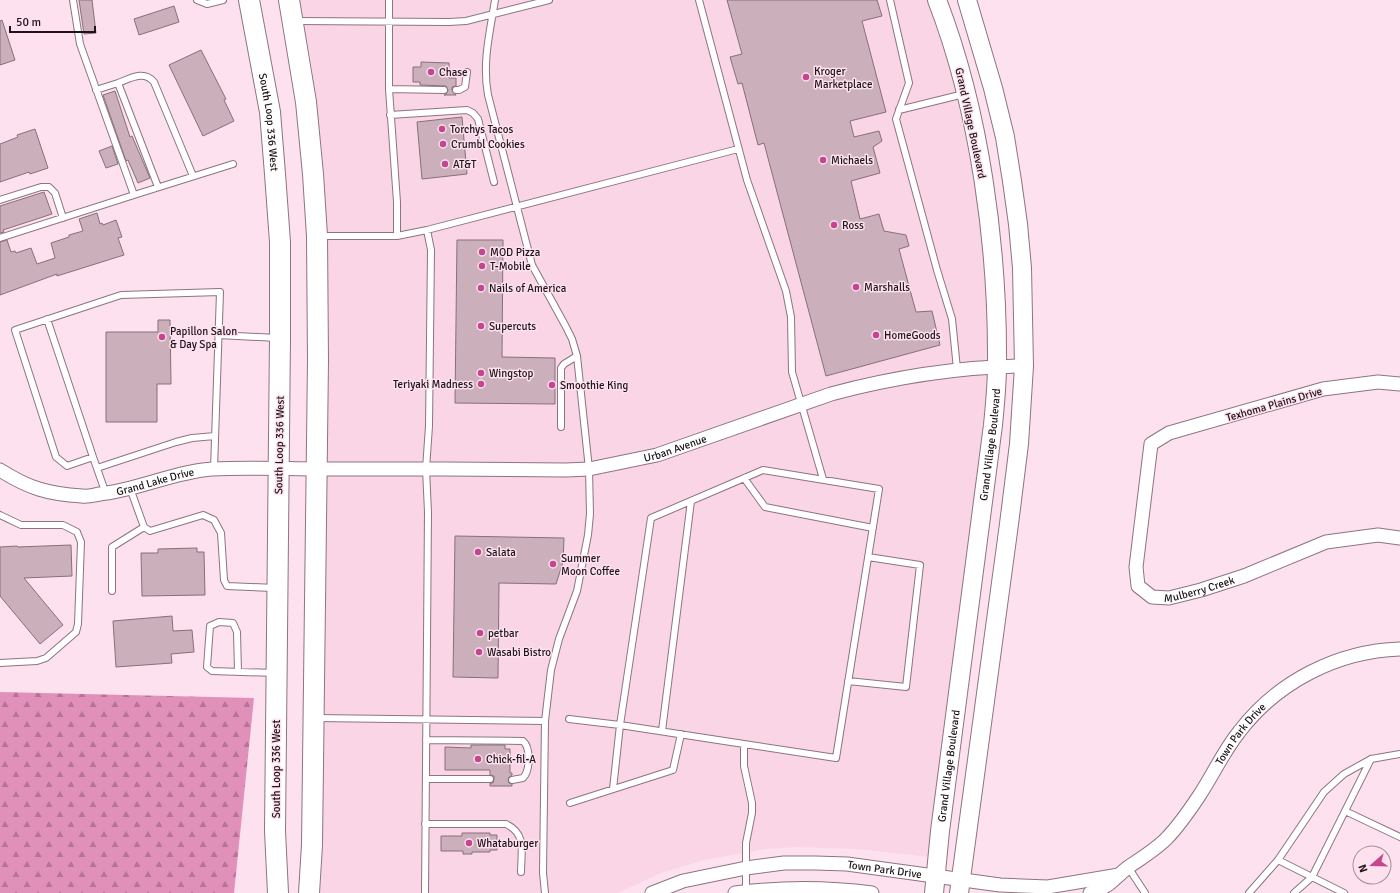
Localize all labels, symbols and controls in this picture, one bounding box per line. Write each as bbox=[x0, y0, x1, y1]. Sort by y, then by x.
scale bar bbox=[10, 8, 95, 34]
text: 50 m bbox=[16, 15, 41, 30]
place label: Kroger Marketplace bbox=[814, 65, 872, 91]
place label: Chase bbox=[439, 66, 468, 79]
street label: Grand Village Boulevard bbox=[952, 66, 989, 180]
marker: Chase bbox=[426, 67, 436, 77]
street label: South Loop 336 West bbox=[256, 72, 281, 172]
marker: Kroger Marketplace bbox=[801, 72, 811, 82]
place label: Torchys Tacos bbox=[450, 123, 513, 136]
marker: Torchys Tacos bbox=[437, 124, 447, 134]
place label: Crumbl Cookies bbox=[451, 138, 525, 151]
marker: Crumbl Cookies bbox=[438, 139, 448, 149]
place label: Michaels bbox=[831, 154, 873, 167]
marker: Michaels bbox=[818, 155, 828, 165]
place label: AT&T bbox=[453, 158, 477, 171]
marker: AT&T bbox=[440, 159, 450, 169]
place label: Ross bbox=[842, 219, 864, 232]
marker: Ross bbox=[829, 220, 839, 230]
place label: MOD Pizza bbox=[490, 246, 541, 259]
marker: MOD Pizza bbox=[477, 247, 487, 257]
place label: T-Mobile bbox=[490, 260, 531, 273]
marker: T-Mobile bbox=[477, 261, 487, 271]
place label: Marshalls bbox=[864, 281, 910, 294]
place label: Nails of America bbox=[489, 282, 567, 295]
marker: Marshalls bbox=[851, 282, 861, 292]
marker: Nails of America bbox=[476, 283, 486, 293]
place label: Supercuts bbox=[489, 320, 536, 333]
marker: Supercuts bbox=[476, 321, 486, 331]
place label: Papillon Salon & Day Spa bbox=[170, 325, 237, 351]
place label: HomeGoods bbox=[884, 329, 941, 342]
marker: HomeGoods bbox=[871, 330, 881, 340]
marker: Papillon Salon & Day Spa bbox=[157, 332, 167, 342]
place label: Wingstop bbox=[489, 367, 533, 380]
marker: Wingstop bbox=[476, 368, 486, 378]
place label: Teriyaki Madness bbox=[393, 378, 473, 391]
marker: Teriyaki Madness bbox=[476, 379, 486, 389]
place label: Smoothie King bbox=[560, 379, 629, 392]
marker: Smoothie King bbox=[547, 380, 557, 390]
street label: Texhoma Plains Drive bbox=[1225, 385, 1324, 424]
street label: Grand Village Boulevard bbox=[977, 388, 1003, 502]
street label: South Loop 336 West bbox=[272, 395, 287, 494]
street label: Urban Avenue bbox=[642, 432, 708, 465]
street label: Grand Lake Drive bbox=[115, 466, 195, 498]
place label: Salata bbox=[486, 546, 516, 559]
marker: Salata bbox=[473, 547, 483, 557]
place label: Summer Moon Coffee bbox=[561, 552, 620, 578]
marker: Summer Moon Coffee bbox=[548, 559, 558, 569]
street label: Mulberry Creek bbox=[1164, 573, 1237, 605]
place label: petbar bbox=[488, 627, 519, 640]
marker: petbar bbox=[475, 628, 485, 638]
place label: Wasabi Bistro bbox=[487, 646, 551, 659]
marker: Wasabi Bistro bbox=[474, 647, 484, 657]
street label: Town Park Drive bbox=[1213, 700, 1269, 767]
street label: Grand Village Boulevard bbox=[935, 709, 963, 823]
street label: South Loop 336 West bbox=[270, 720, 283, 818]
place label: Chick-fil-A bbox=[486, 753, 536, 766]
marker: Chick-fil-A bbox=[473, 754, 483, 764]
place label: Whataburger bbox=[477, 837, 538, 850]
marker: Whataburger bbox=[464, 838, 474, 848]
north arrow bbox=[1352, 845, 1392, 885]
street label: Town Park Drive bbox=[847, 858, 923, 881]
text: N bbox=[1356, 862, 1370, 874]

